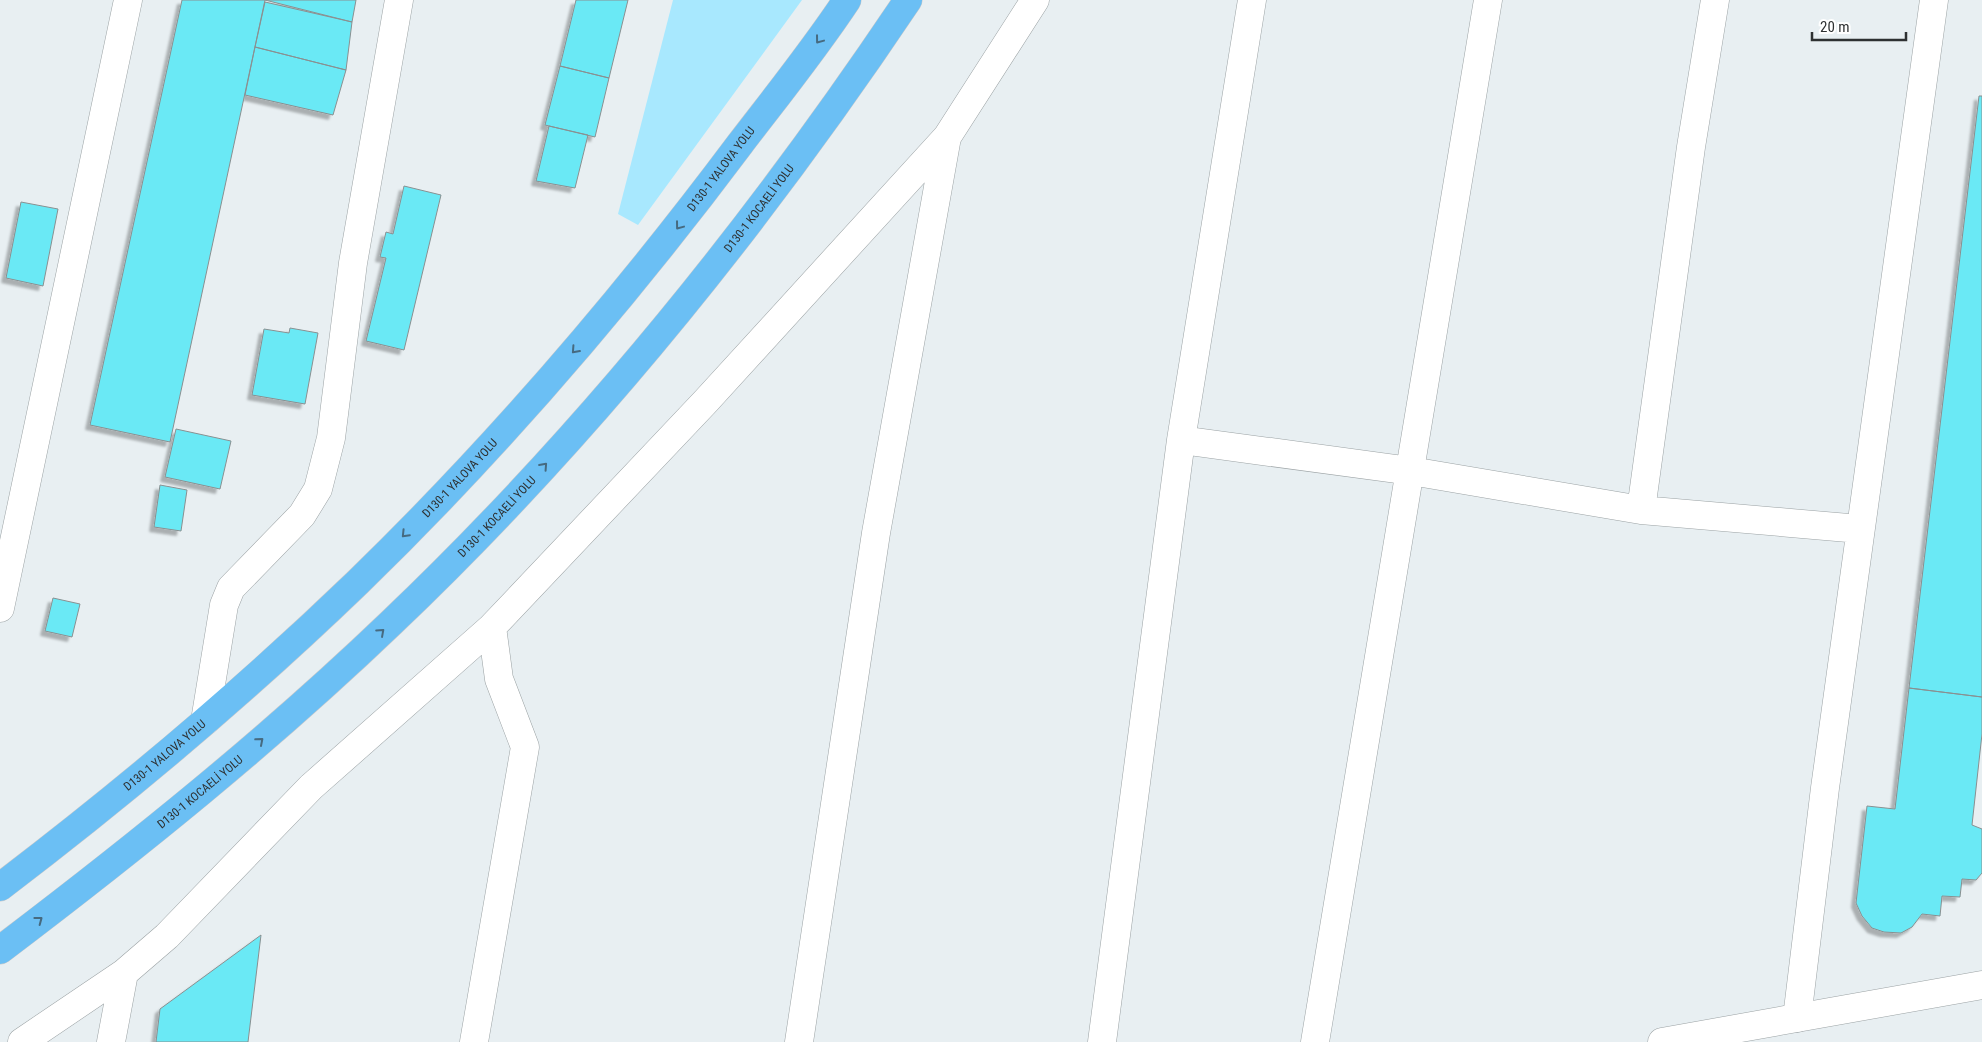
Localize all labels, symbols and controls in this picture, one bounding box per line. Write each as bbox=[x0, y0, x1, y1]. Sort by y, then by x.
scale bar bbox=[1812, 10, 1906, 42]
text: 20 m bbox=[1820, 18, 1850, 36]
one-way arrow bbox=[816, 34, 825, 44]
street label: D130-1 YALOVA YOLU bbox=[684, 124, 758, 214]
street label: D130-1 KOCAELİ YOLU bbox=[721, 162, 797, 255]
one-way arrow bbox=[676, 220, 685, 230]
one-way arrow bbox=[572, 345, 581, 354]
street label: D130-1 YALOVA YOLU bbox=[419, 436, 500, 520]
one-way arrow bbox=[538, 463, 547, 472]
street label: D130-1 KOCAELİ YOLU bbox=[455, 473, 539, 560]
one-way arrow bbox=[402, 528, 411, 537]
one-way arrow bbox=[375, 629, 384, 638]
street label: D130-1 YALOVA YOLU bbox=[121, 717, 209, 794]
one-way arrow bbox=[254, 737, 263, 746]
street label: D130-1 KOCAELİ YOLU bbox=[155, 752, 246, 831]
one-way arrow bbox=[33, 918, 42, 926]

